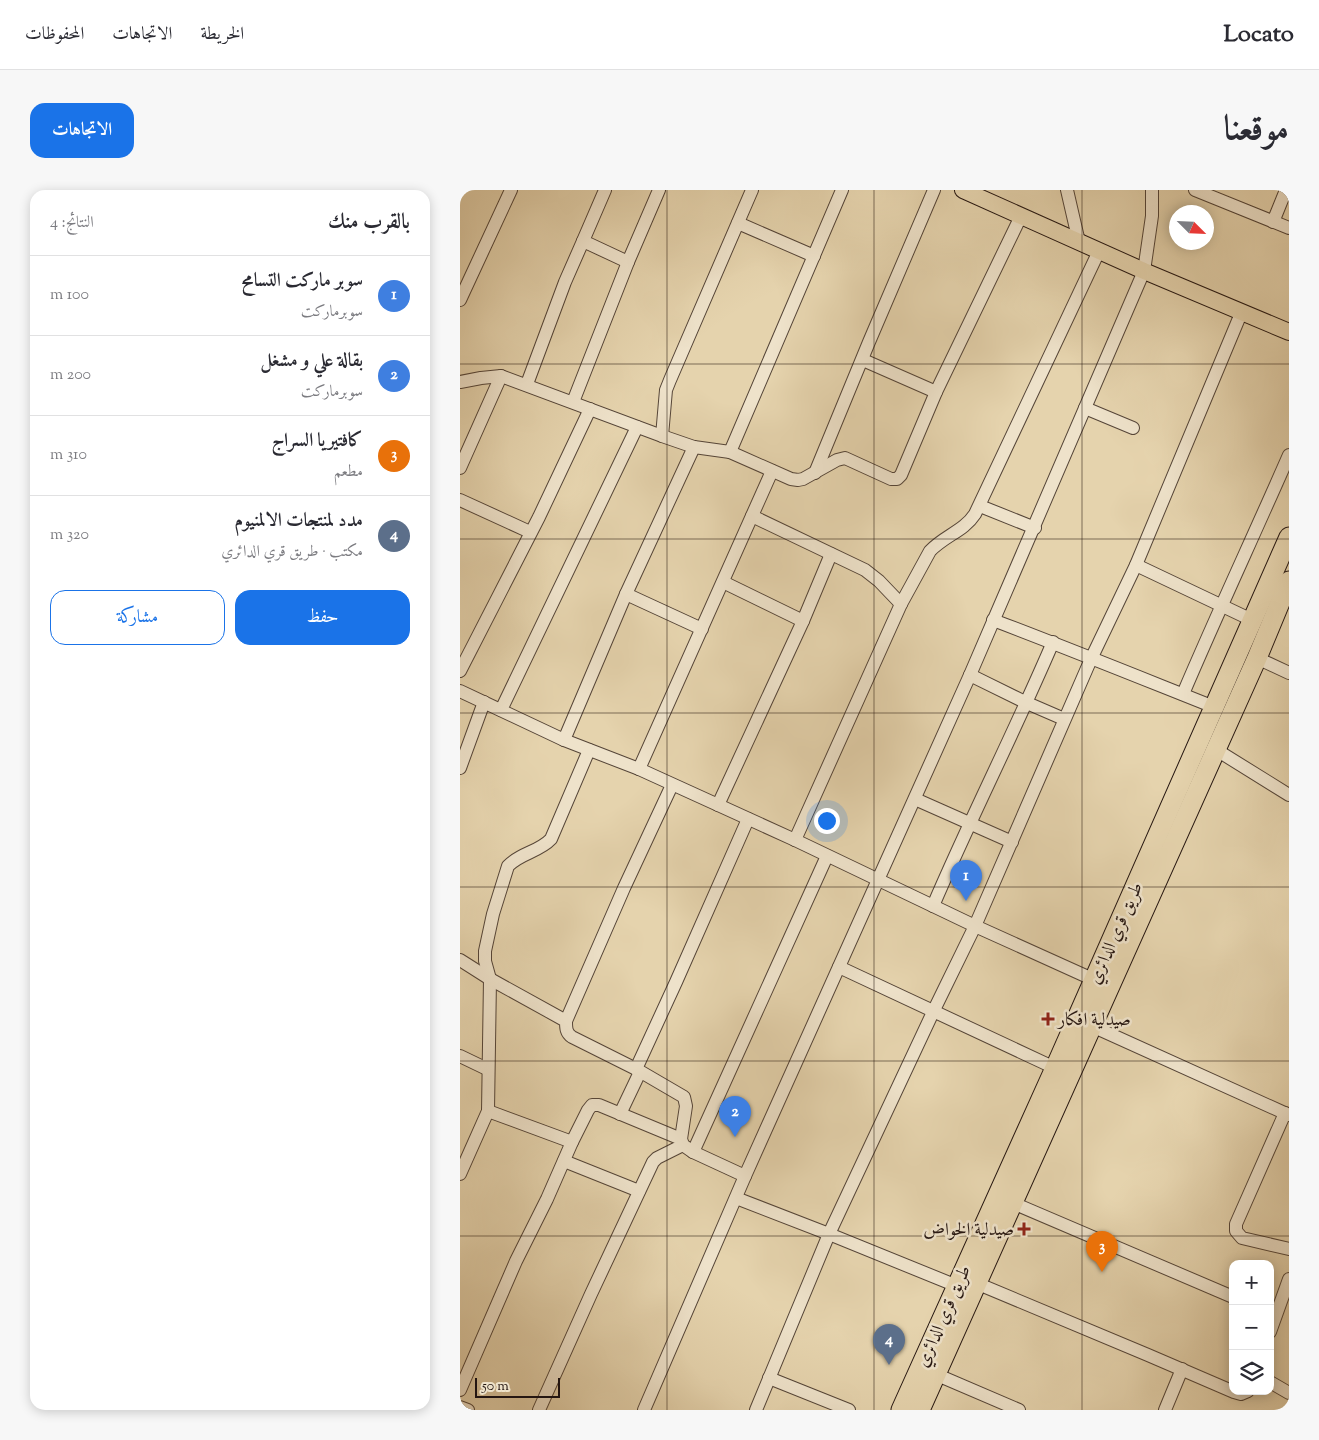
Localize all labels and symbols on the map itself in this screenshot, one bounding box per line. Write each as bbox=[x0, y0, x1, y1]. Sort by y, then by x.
north arrow bbox=[1169, 205, 1214, 250]
your location bbox=[814, 808, 840, 834]
pin: 1 bbox=[950, 860, 982, 901]
street label: طريق قري الدائري bbox=[1083, 879, 1151, 989]
place label: صيدلية افكار bbox=[1056, 1008, 1131, 1034]
marker: صيدلية افكار bbox=[1042, 1013, 1054, 1025]
pin: 2 bbox=[719, 1096, 751, 1137]
place label: صيدلية الخواض bbox=[923, 1218, 1014, 1244]
marker: صيدلية الخواض bbox=[1018, 1223, 1030, 1235]
pin: 3 bbox=[1086, 1231, 1118, 1272]
street label: طريق قري الدائري bbox=[911, 1262, 979, 1372]
pin: 4 bbox=[873, 1324, 905, 1365]
scale bar bbox=[475, 1375, 560, 1398]

